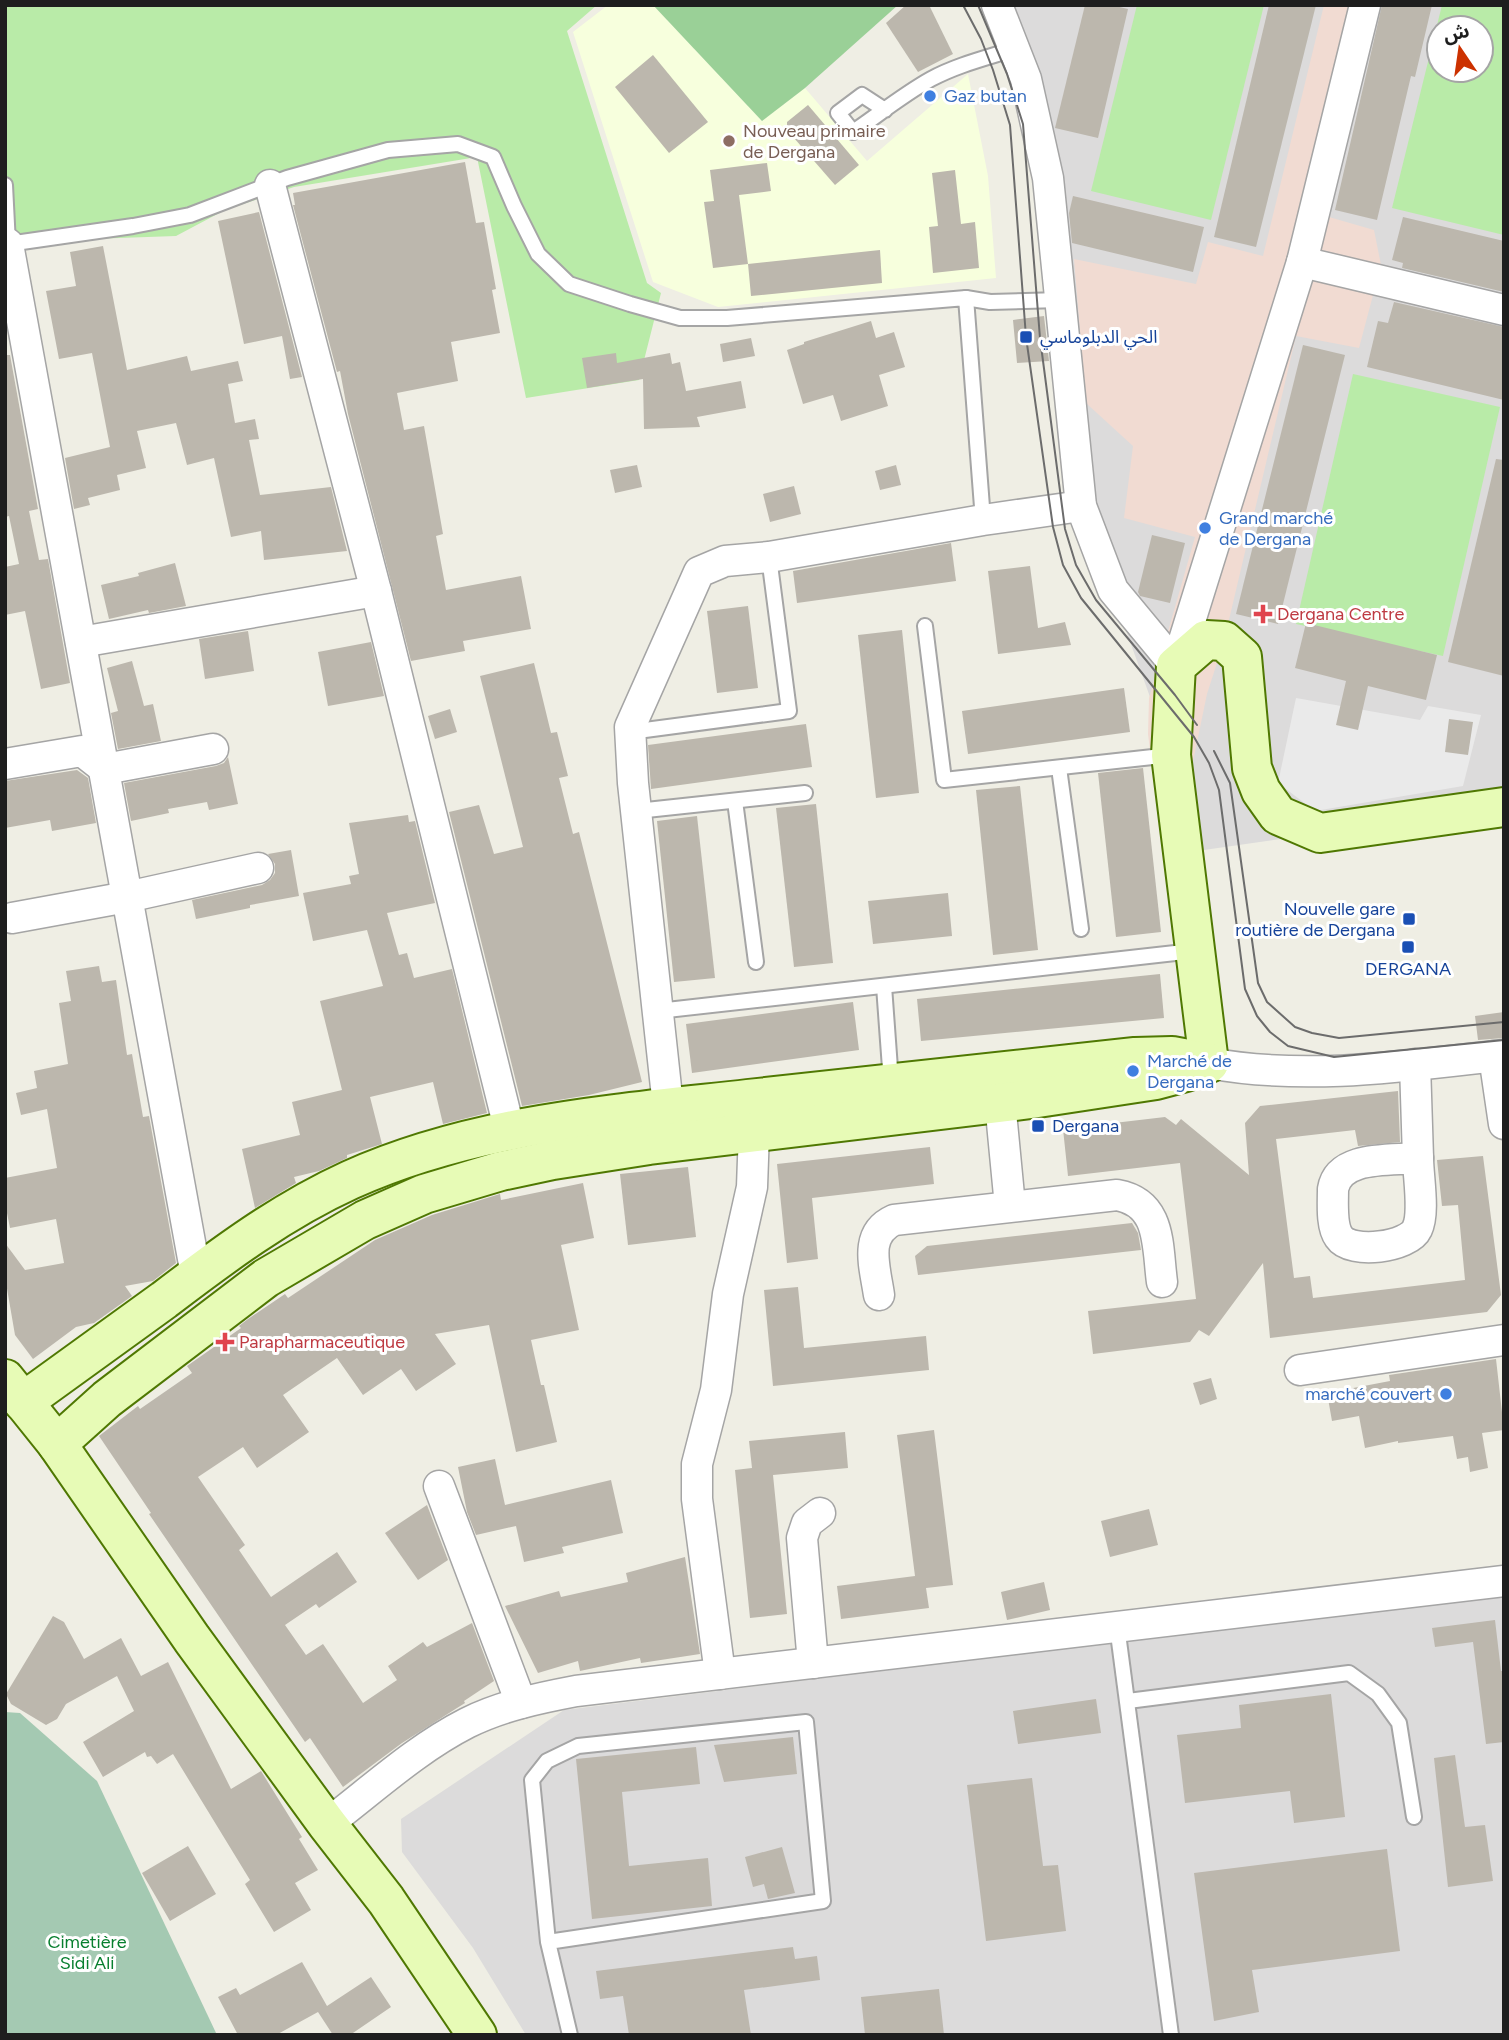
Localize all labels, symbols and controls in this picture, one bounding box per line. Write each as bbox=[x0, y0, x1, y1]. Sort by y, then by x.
north arrow bbox=[1425, 14, 1495, 84]
text: ش bbox=[1441, 19, 1472, 47]
place label: Gaz butan bbox=[944, 85, 1027, 107]
marker: Gaz butan bbox=[922, 88, 938, 104]
place label: Nouveau primaire de Dergana bbox=[743, 120, 886, 163]
marker: Nouveau primaire de Dergana bbox=[721, 133, 737, 149]
place label: الحي الدبلوماسي bbox=[1040, 326, 1157, 350]
marker: الحي الدبلوماسي bbox=[1018, 329, 1034, 345]
place label: Grand marché de Dergana bbox=[1219, 507, 1333, 550]
marker: Grand marché de Dergana bbox=[1197, 520, 1213, 536]
place label: Dergana Centre bbox=[1277, 603, 1404, 625]
marker: Dergana Centre bbox=[1255, 606, 1271, 622]
place label: Nouvelle gare routière de Dergana bbox=[1235, 898, 1395, 941]
marker: Nouvelle gare routière de Dergana bbox=[1401, 911, 1417, 927]
marker: DERGANA bbox=[1400, 939, 1416, 955]
place label: DERGANA bbox=[1365, 958, 1451, 980]
place label: Marché de Dergana bbox=[1147, 1050, 1232, 1093]
marker: Marché de Dergana bbox=[1125, 1063, 1141, 1079]
place label: Dergana bbox=[1052, 1115, 1119, 1137]
marker: Dergana bbox=[1030, 1118, 1046, 1134]
place label: Parapharmaceutique bbox=[239, 1331, 405, 1353]
marker: Parapharmaceutique bbox=[217, 1334, 233, 1350]
place label: marché couvert bbox=[1305, 1383, 1432, 1405]
marker: marché couvert bbox=[1438, 1386, 1454, 1402]
park label: Cimetière Sidi Ali bbox=[47, 1931, 127, 1974]

